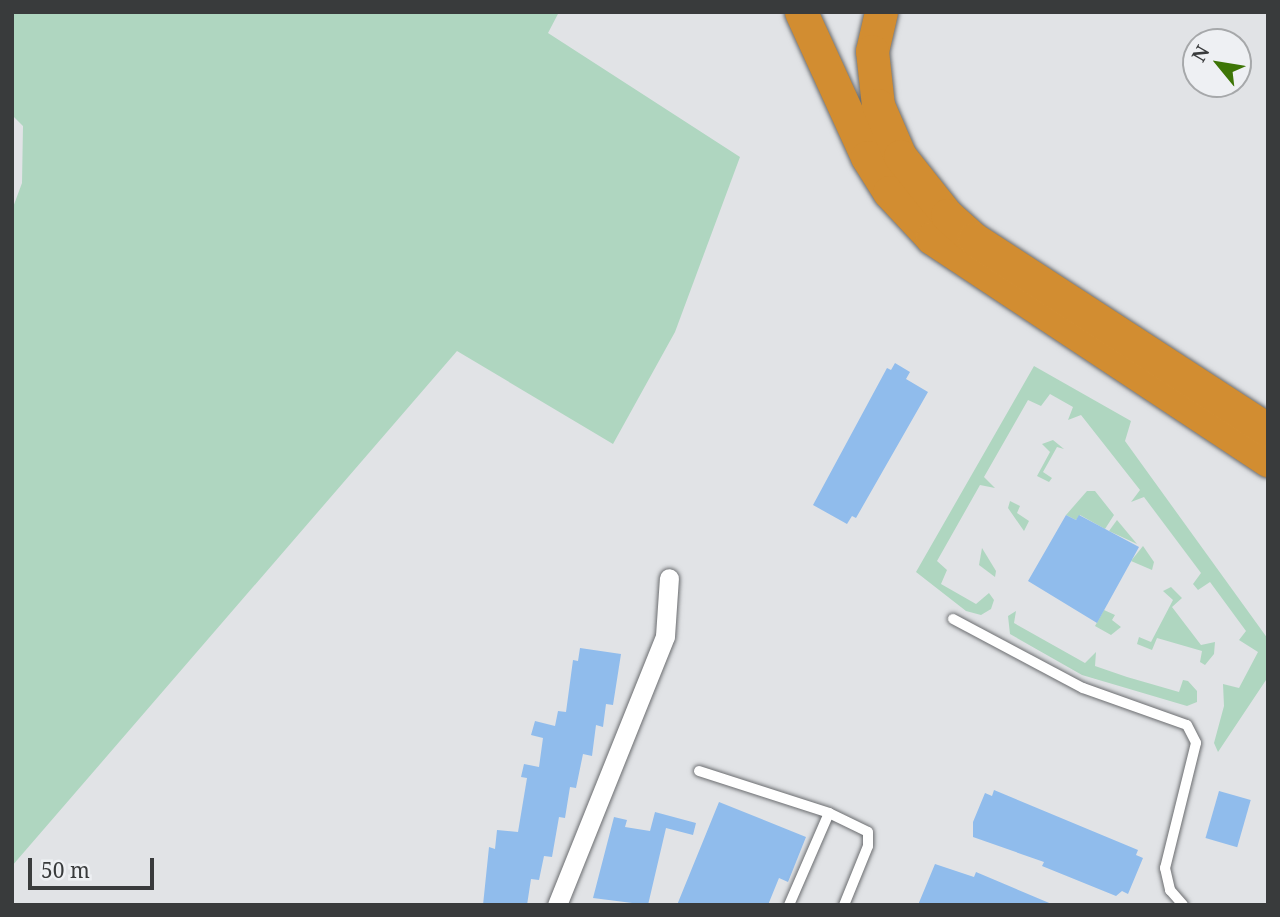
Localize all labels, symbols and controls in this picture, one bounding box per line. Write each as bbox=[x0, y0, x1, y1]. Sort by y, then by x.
north arrow bbox=[1182, 28, 1252, 98]
text: N bbox=[1186, 41, 1216, 66]
scale bar bbox=[32, 844, 158, 888]
text: 50 m bbox=[41, 856, 90, 884]

